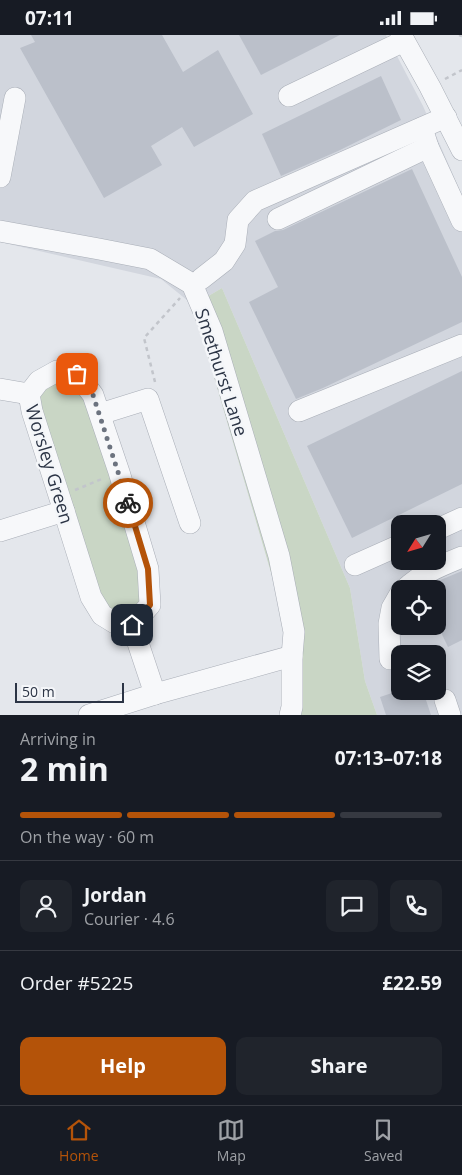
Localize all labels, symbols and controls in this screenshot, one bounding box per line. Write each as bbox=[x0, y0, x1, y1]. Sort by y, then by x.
text: 07:11 bbox=[25, 5, 74, 31]
street label: Smethurst Lane bbox=[190, 305, 254, 439]
pin bbox=[56, 353, 98, 395]
icon: bag bbox=[63, 360, 91, 388]
street label: Worsley Green bbox=[20, 401, 80, 527]
courier bbox=[103, 478, 153, 528]
icon: bike bbox=[114, 489, 142, 517]
north arrow bbox=[391, 515, 446, 570]
map controls bbox=[391, 515, 446, 700]
button: locate bbox=[391, 580, 446, 635]
pin bbox=[111, 604, 153, 646]
icon: home bbox=[118, 611, 146, 639]
button: layers bbox=[391, 645, 446, 700]
scale bar bbox=[15, 680, 124, 703]
text: 50 m bbox=[22, 682, 55, 701]
text: Arriving in bbox=[20, 728, 96, 750]
text: 07:13–07:18 bbox=[335, 745, 442, 771]
text: 2 min bbox=[20, 747, 109, 790]
text: On the way · 60 m bbox=[20, 826, 154, 848]
button: person bbox=[20, 880, 72, 932]
button: chat bbox=[326, 880, 378, 932]
button: phone bbox=[390, 880, 442, 932]
text: Jordan bbox=[84, 882, 147, 908]
text: Courier · 4.6 bbox=[84, 908, 175, 930]
text: Order #5225 bbox=[20, 970, 133, 996]
text: £22.59 bbox=[382, 970, 442, 996]
button: Help bbox=[20, 1037, 226, 1095]
button: Share bbox=[236, 1037, 442, 1095]
tab: Home bbox=[59, 1116, 99, 1165]
tab: Map bbox=[217, 1116, 246, 1165]
tab: Saved bbox=[364, 1116, 403, 1165]

